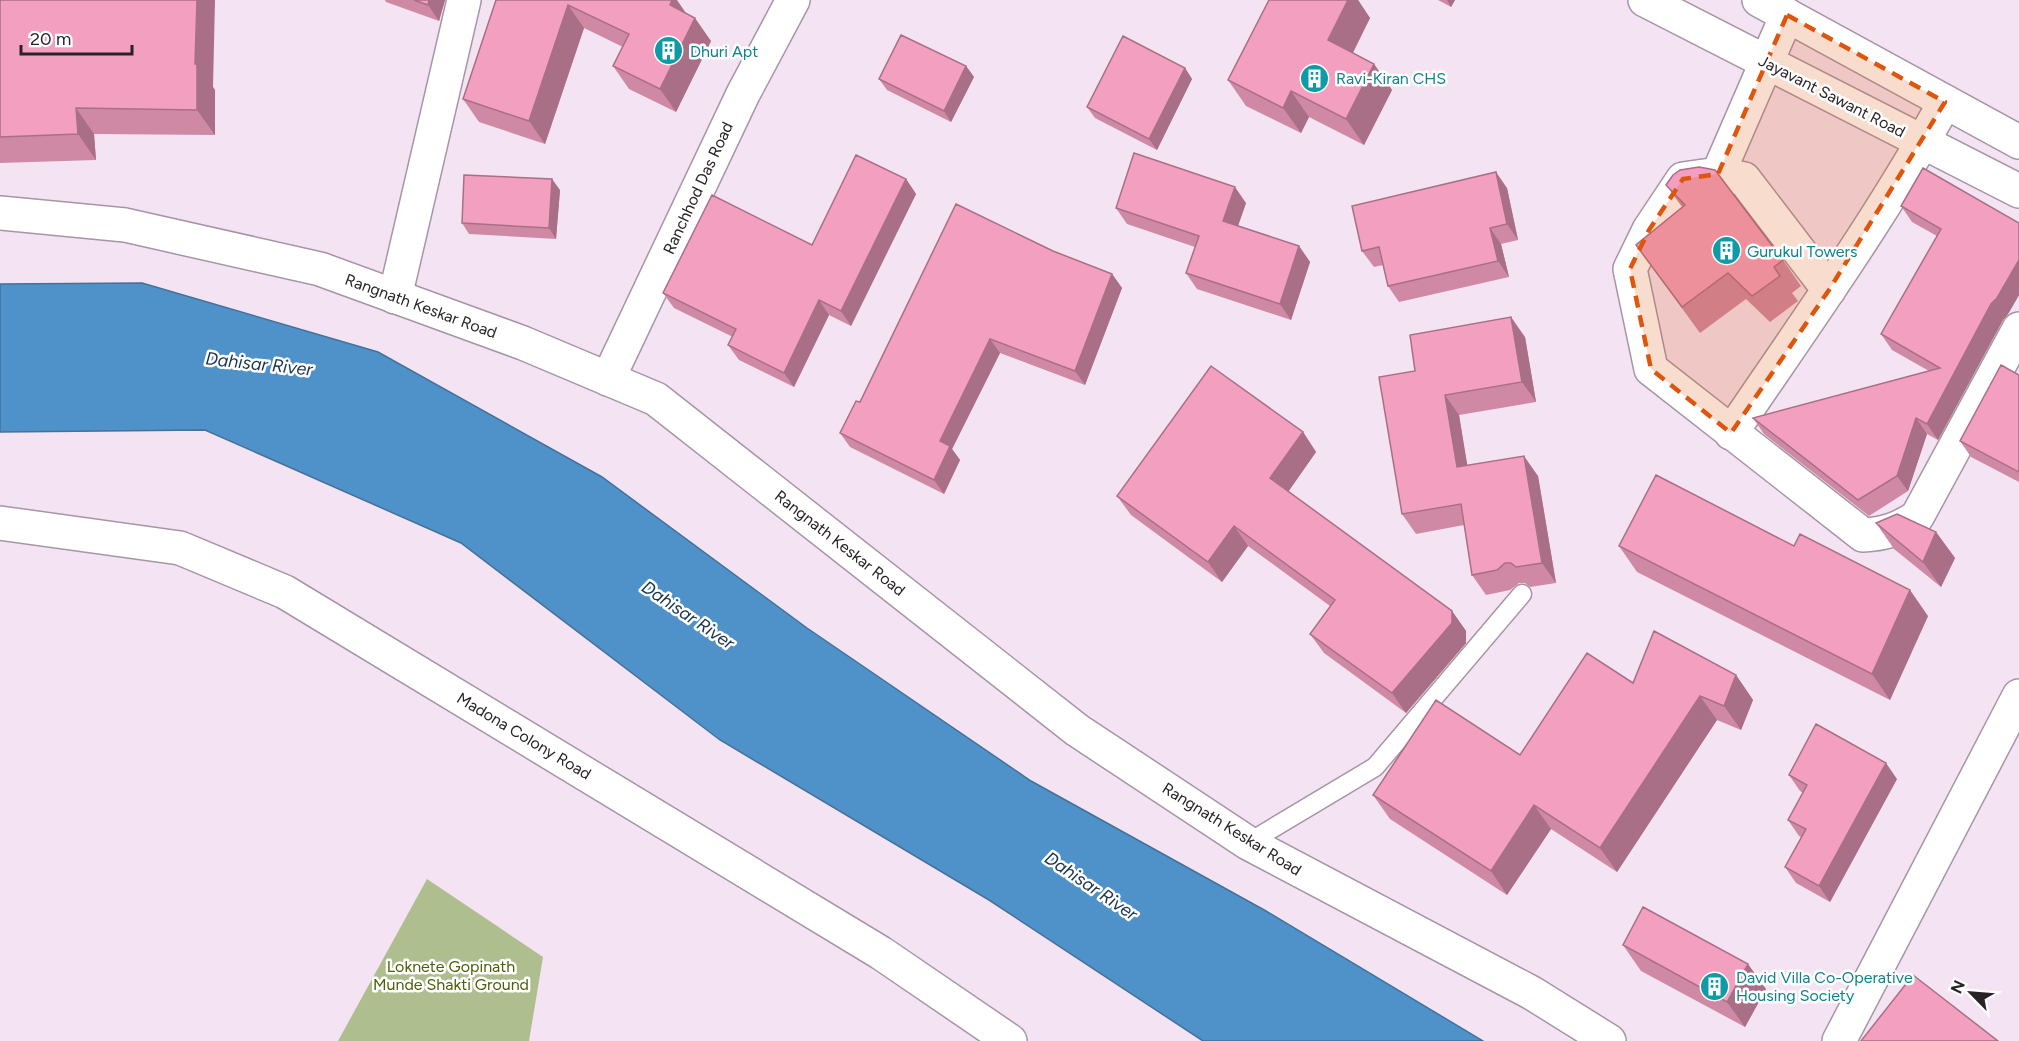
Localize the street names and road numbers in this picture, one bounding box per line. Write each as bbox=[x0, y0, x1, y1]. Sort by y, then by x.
street label: Jayavant Sawant Road bbox=[1756, 51, 1908, 141]
street label: Ranchhod Das Road bbox=[659, 119, 737, 257]
street label: Rangnath Keskar Road bbox=[342, 270, 500, 342]
street label: Rangnath Keskar Road bbox=[771, 486, 909, 600]
street label: Madona Colony Road bbox=[454, 688, 594, 784]
street label: Rangnath Keskar Road bbox=[1159, 778, 1305, 880]

